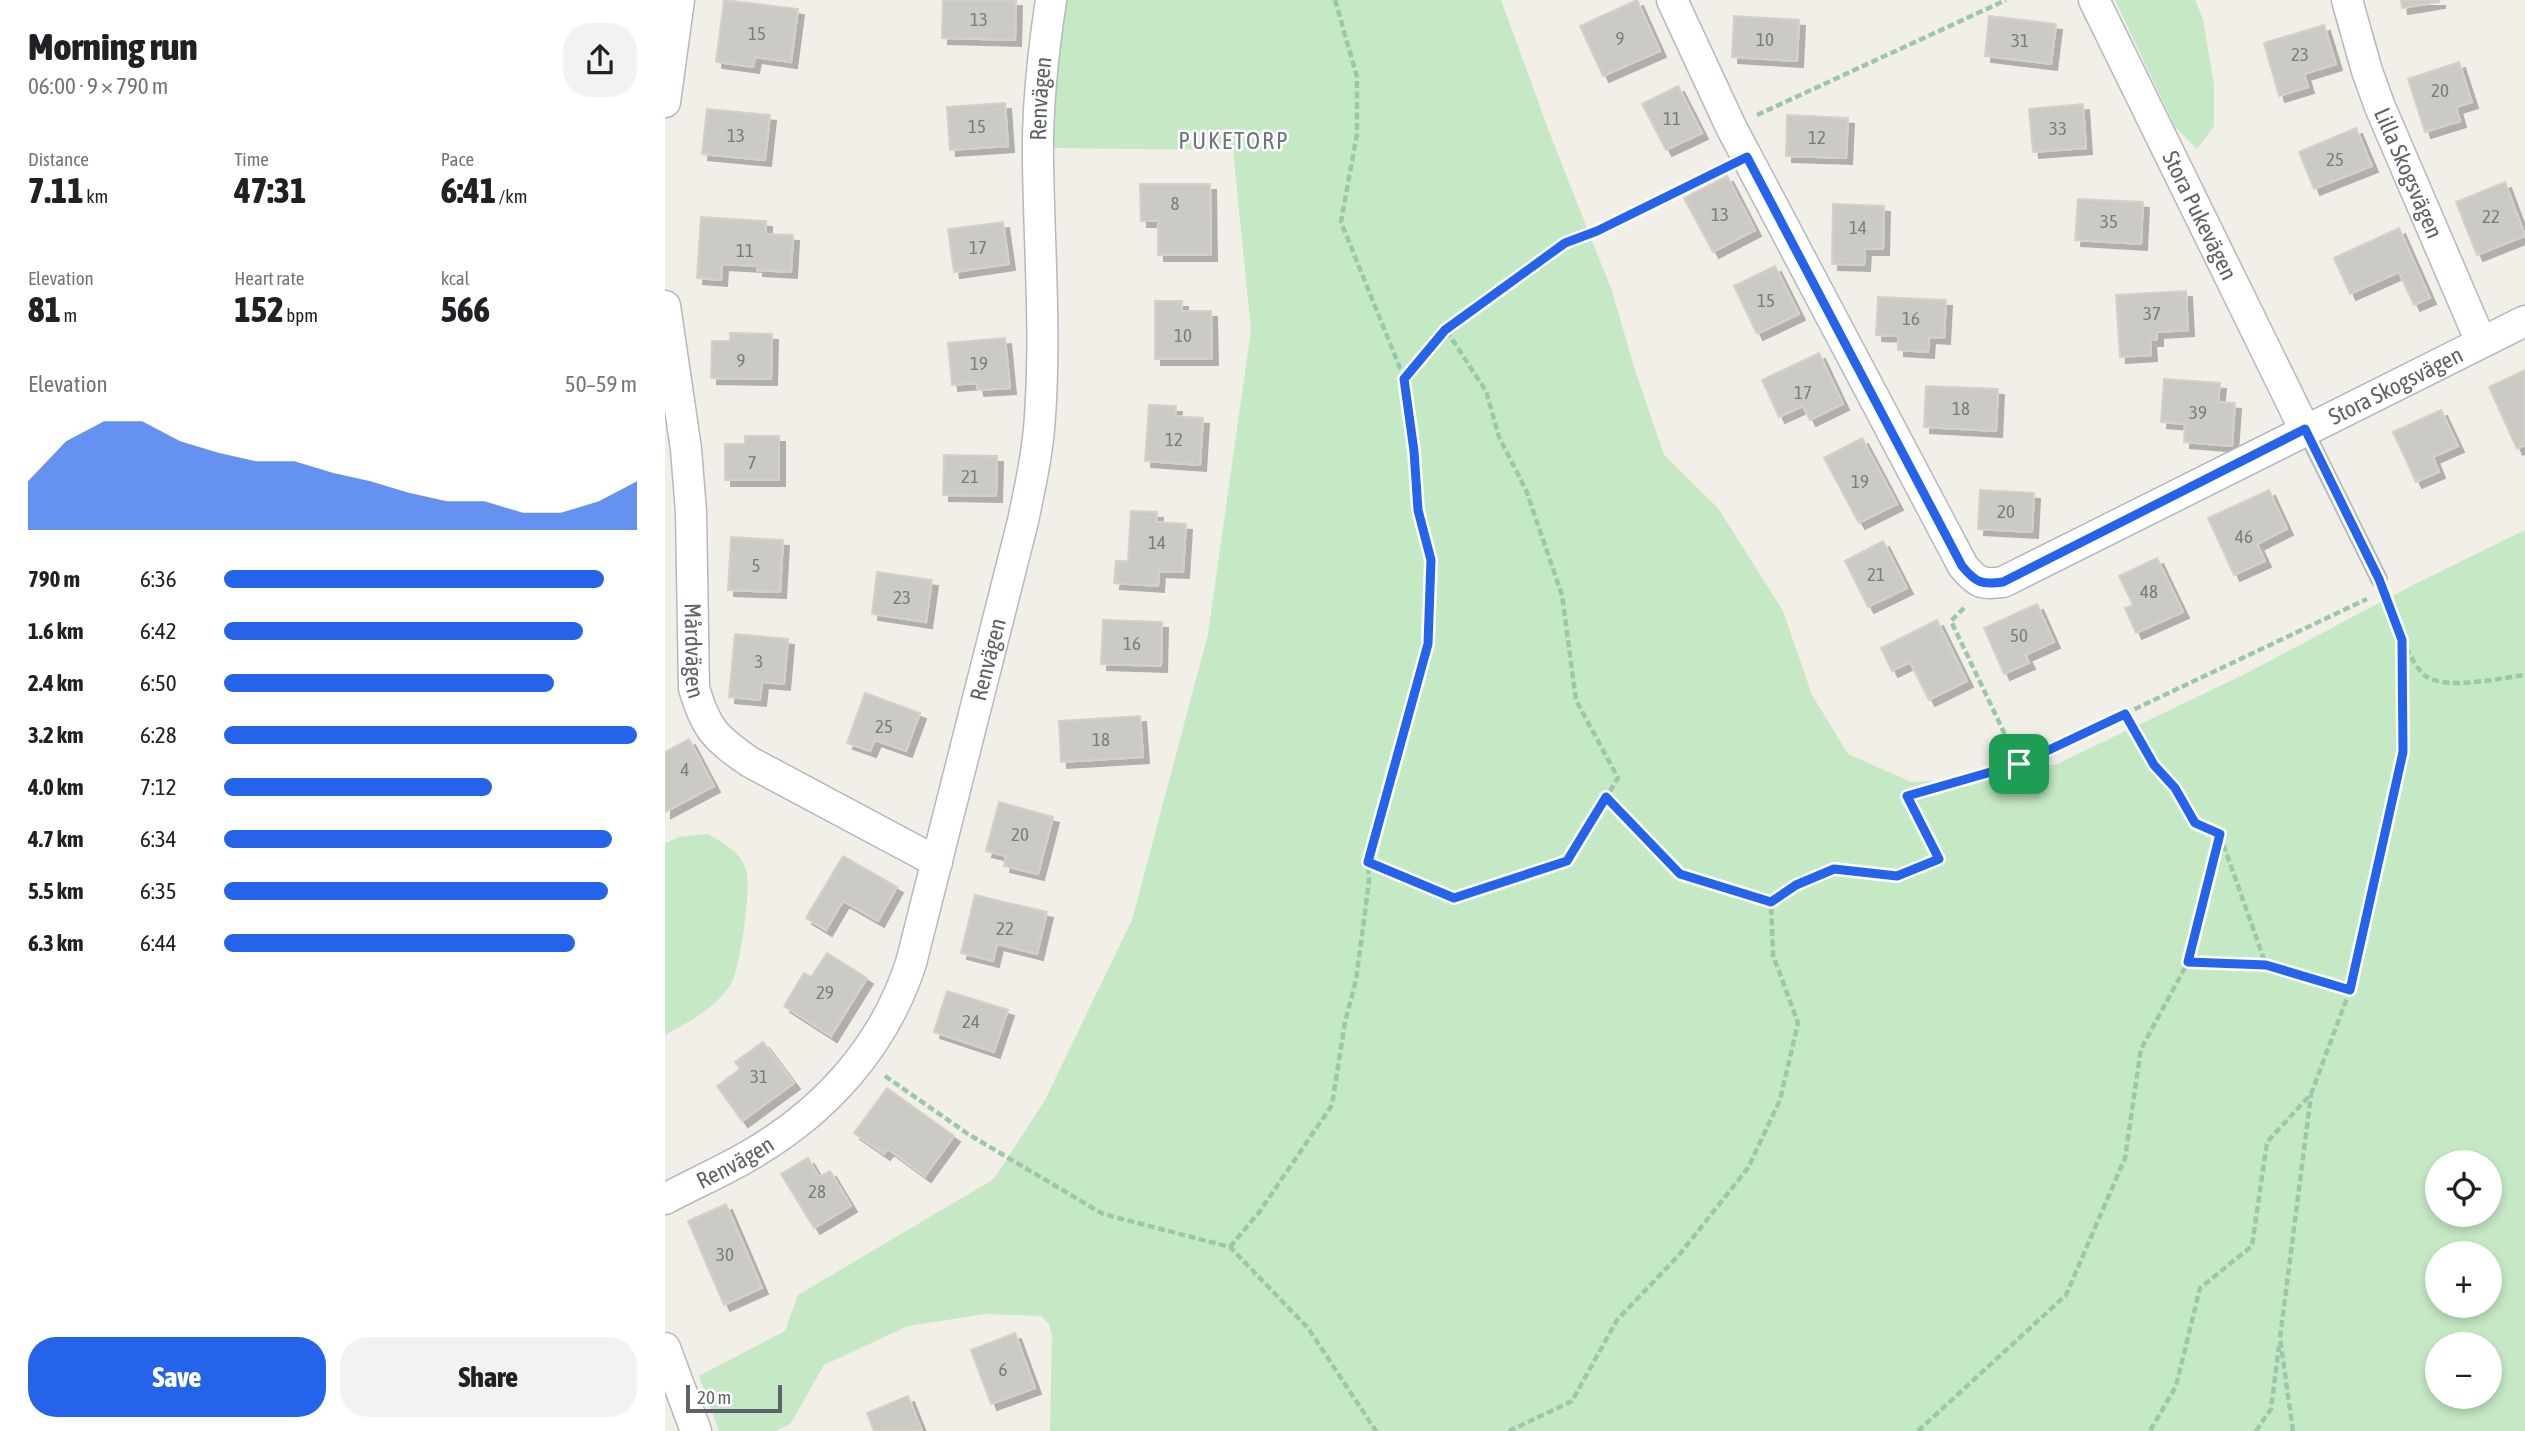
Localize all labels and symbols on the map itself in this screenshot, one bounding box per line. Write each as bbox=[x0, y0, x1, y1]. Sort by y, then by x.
house number: 13 bbox=[970, 8, 988, 30]
house number: 15 bbox=[748, 22, 766, 44]
house number: 9 bbox=[1616, 27, 1625, 49]
house number: 10 bbox=[1756, 28, 1774, 50]
house number: 31 bbox=[2011, 29, 2029, 51]
house number: 23 bbox=[2291, 43, 2309, 65]
street label: Renvägen bbox=[1025, 55, 1056, 141]
house number: 20 bbox=[2431, 79, 2449, 101]
street label: Lilla Skogsvägen bbox=[2369, 104, 2448, 242]
house number: 11 bbox=[1663, 107, 1681, 129]
house number: 15 bbox=[968, 115, 986, 137]
house number: 33 bbox=[2049, 117, 2067, 139]
house number: 13 bbox=[727, 124, 745, 146]
house number: 12 bbox=[1808, 126, 1826, 148]
district label: PUKETORP bbox=[1178, 127, 1290, 154]
street label: Stora Pukevägen bbox=[2157, 147, 2242, 284]
house number: 25 bbox=[2326, 148, 2344, 170]
house number: 8 bbox=[1171, 192, 1180, 214]
house number: 13 bbox=[1711, 203, 1729, 225]
house number: 22 bbox=[2482, 205, 2500, 227]
house number: 35 bbox=[2100, 210, 2118, 232]
house number: 14 bbox=[1849, 216, 1867, 238]
house number: 17 bbox=[969, 236, 987, 258]
house number: 11 bbox=[736, 239, 754, 261]
house number: 15 bbox=[1757, 289, 1775, 311]
house number: 37 bbox=[2143, 302, 2161, 324]
house number: 16 bbox=[1902, 307, 1920, 329]
house number: 10 bbox=[1174, 324, 1192, 346]
street label: Stora Skogsvägen bbox=[2324, 341, 2467, 430]
house number: 9 bbox=[737, 349, 746, 371]
house number: 19 bbox=[970, 352, 988, 374]
house number: 17 bbox=[1794, 381, 1812, 403]
house number: 18 bbox=[1952, 397, 1970, 419]
house number: 39 bbox=[2189, 401, 2207, 423]
house number: 12 bbox=[1165, 428, 1183, 450]
house number: 7 bbox=[748, 451, 756, 473]
house number: 21 bbox=[961, 465, 979, 487]
house number: 19 bbox=[1851, 470, 1869, 492]
house number: 20 bbox=[1997, 500, 2015, 522]
house number: 46 bbox=[2235, 525, 2253, 547]
house number: 14 bbox=[1148, 531, 1166, 553]
house number: 5 bbox=[752, 554, 760, 576]
house number: 21 bbox=[1867, 563, 1885, 585]
house number: 48 bbox=[2140, 580, 2158, 602]
house number: 23 bbox=[893, 586, 911, 608]
street label: Mårdvägen bbox=[680, 603, 709, 701]
street label: Renvägen bbox=[965, 616, 1011, 704]
house number: 50 bbox=[2010, 624, 2028, 646]
house number: 16 bbox=[1123, 632, 1141, 654]
house number: 3 bbox=[755, 650, 763, 672]
house number: 25 bbox=[875, 715, 893, 737]
house number: 18 bbox=[1092, 728, 1110, 750]
pin bbox=[1989, 734, 2049, 794]
house number: 4 bbox=[681, 758, 690, 780]
house number: 20 bbox=[1011, 823, 1029, 845]
house number: 22 bbox=[996, 917, 1014, 939]
house number: 29 bbox=[816, 981, 834, 1003]
house number: 24 bbox=[962, 1010, 980, 1032]
house number: 31 bbox=[750, 1065, 768, 1087]
street label: Renvägen bbox=[692, 1131, 779, 1194]
house number: 28 bbox=[808, 1180, 826, 1202]
house number: 30 bbox=[716, 1243, 734, 1265]
house number: 6 bbox=[999, 1358, 1008, 1380]
scale bar bbox=[686, 1382, 782, 1414]

